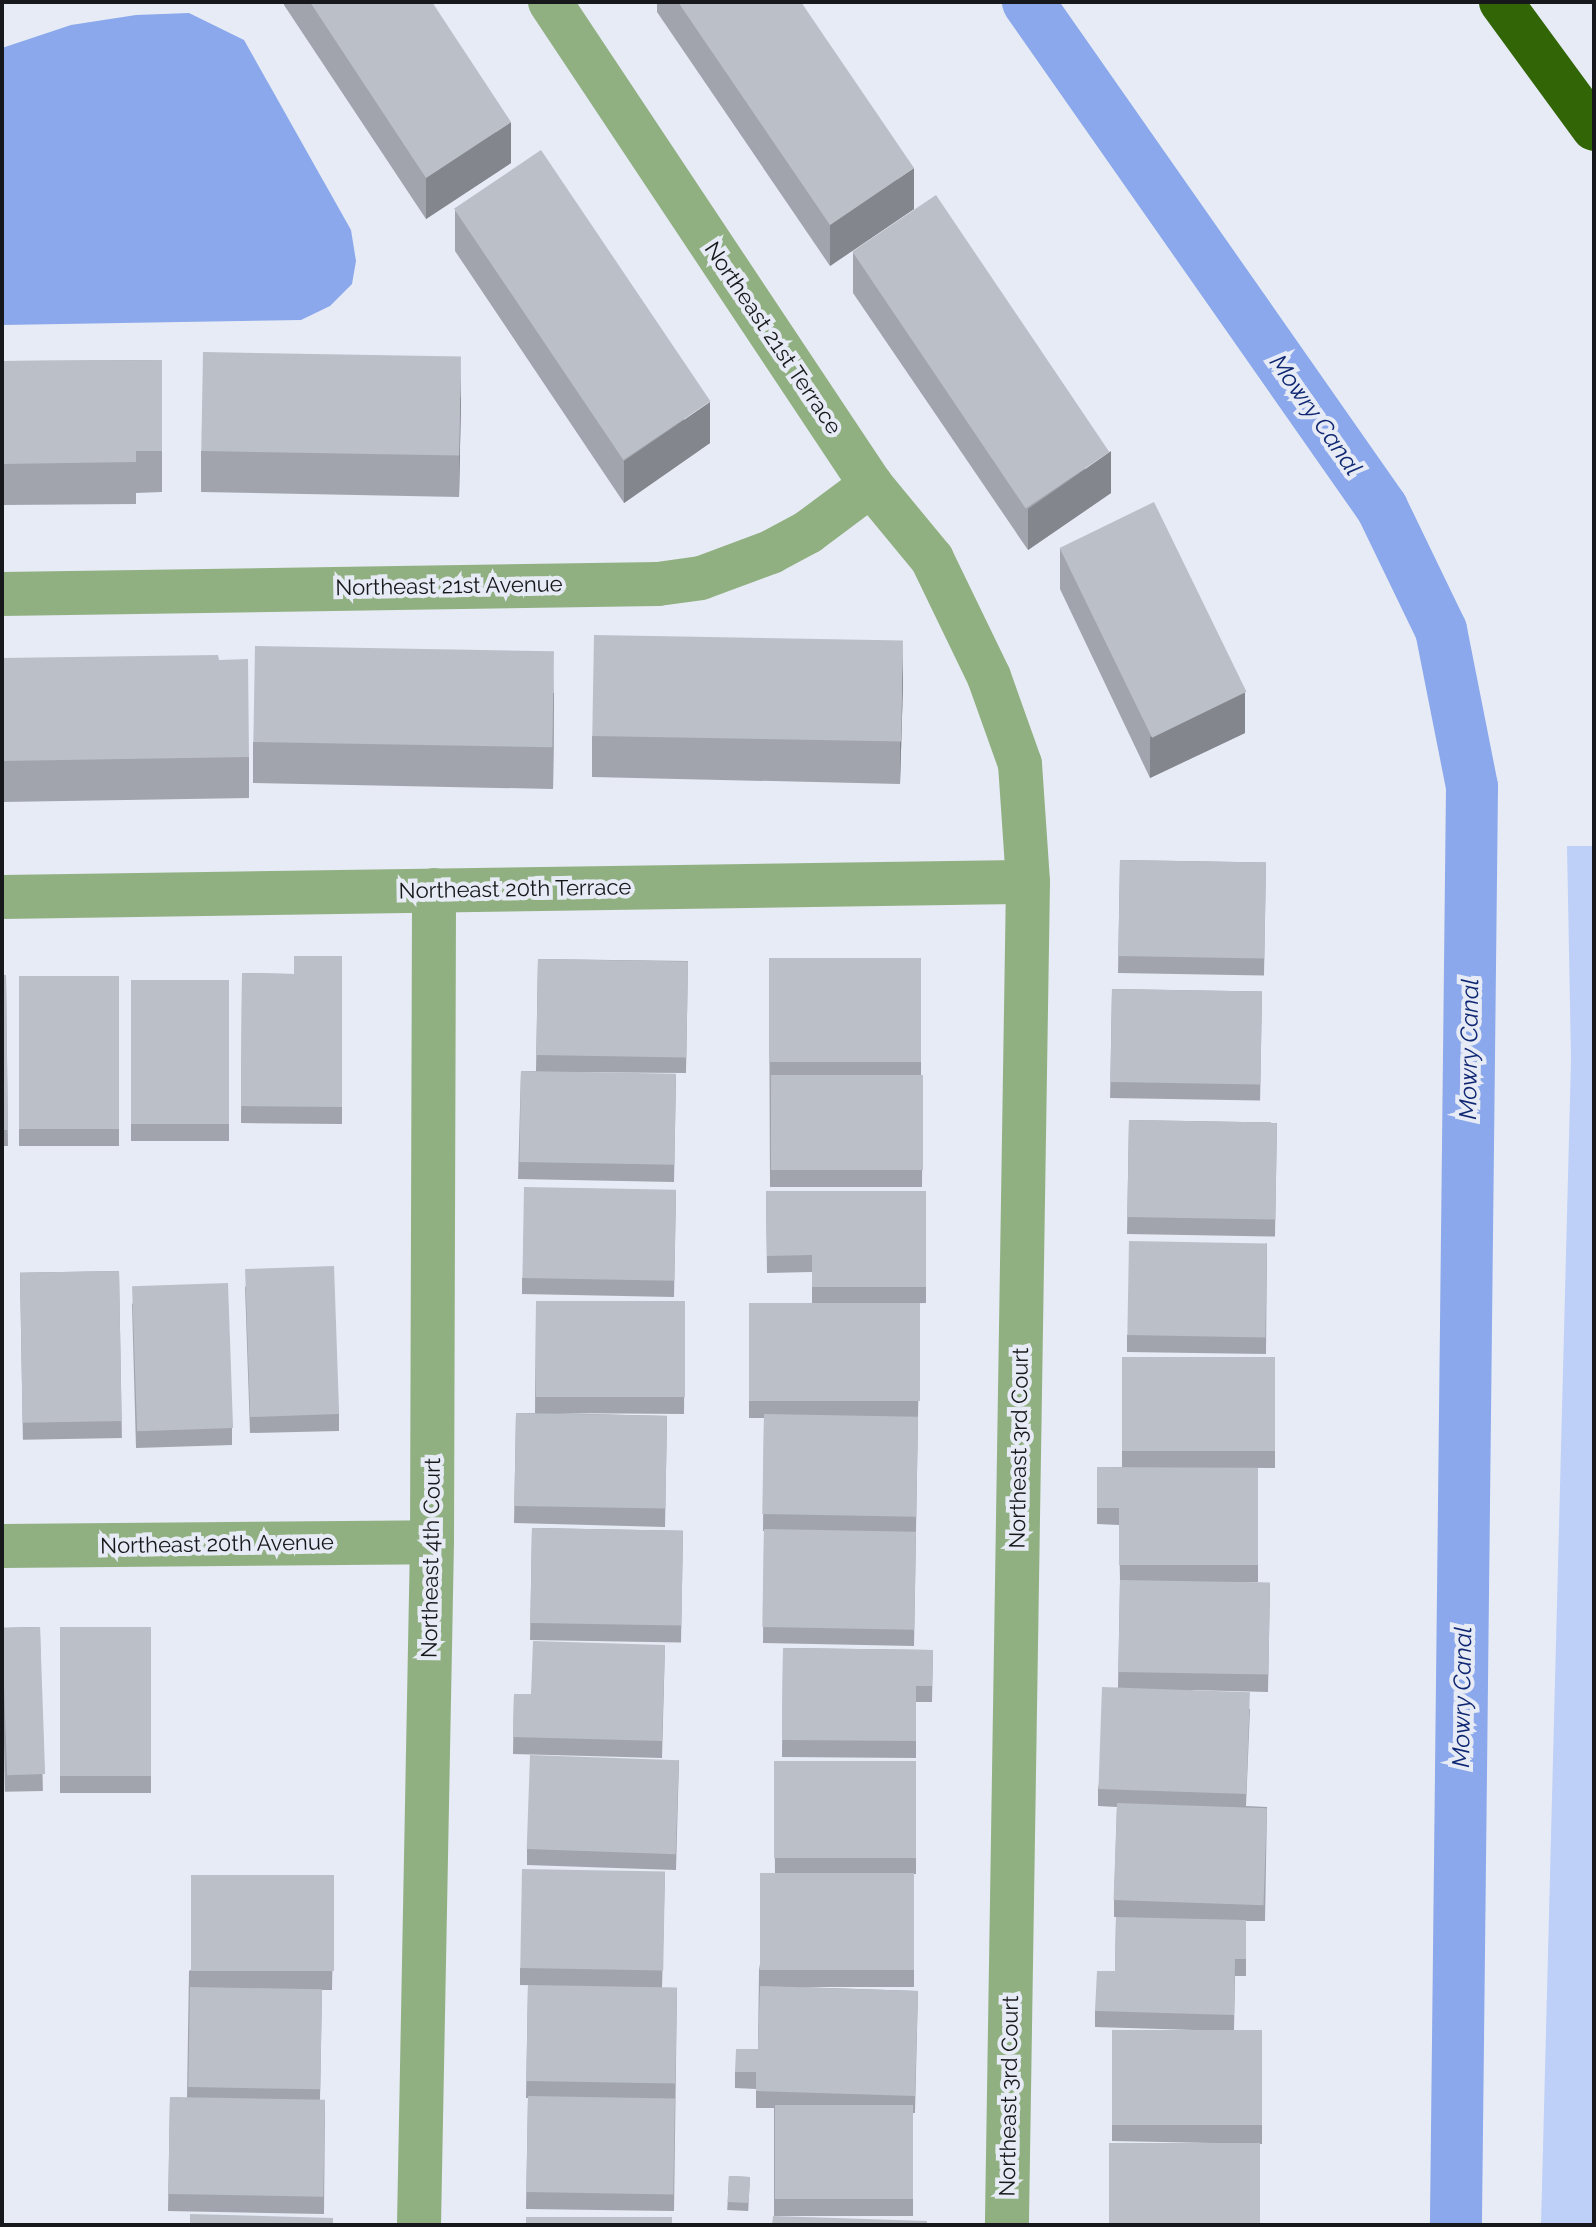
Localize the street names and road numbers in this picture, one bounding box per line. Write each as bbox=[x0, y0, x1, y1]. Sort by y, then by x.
street label: Northeast 21st Terrace bbox=[699, 237, 847, 439]
street label: Northeast 21st Avenue bbox=[335, 571, 563, 601]
street label: Northeast 20th Terrace bbox=[398, 874, 632, 904]
street label: Northeast 3rd Court bbox=[1004, 1347, 1034, 1549]
street label: Northeast 4th Court bbox=[416, 1458, 446, 1658]
street label: Northeast 20th Avenue bbox=[100, 1529, 334, 1559]
street label: Northeast 3rd Court bbox=[994, 1995, 1024, 2197]

